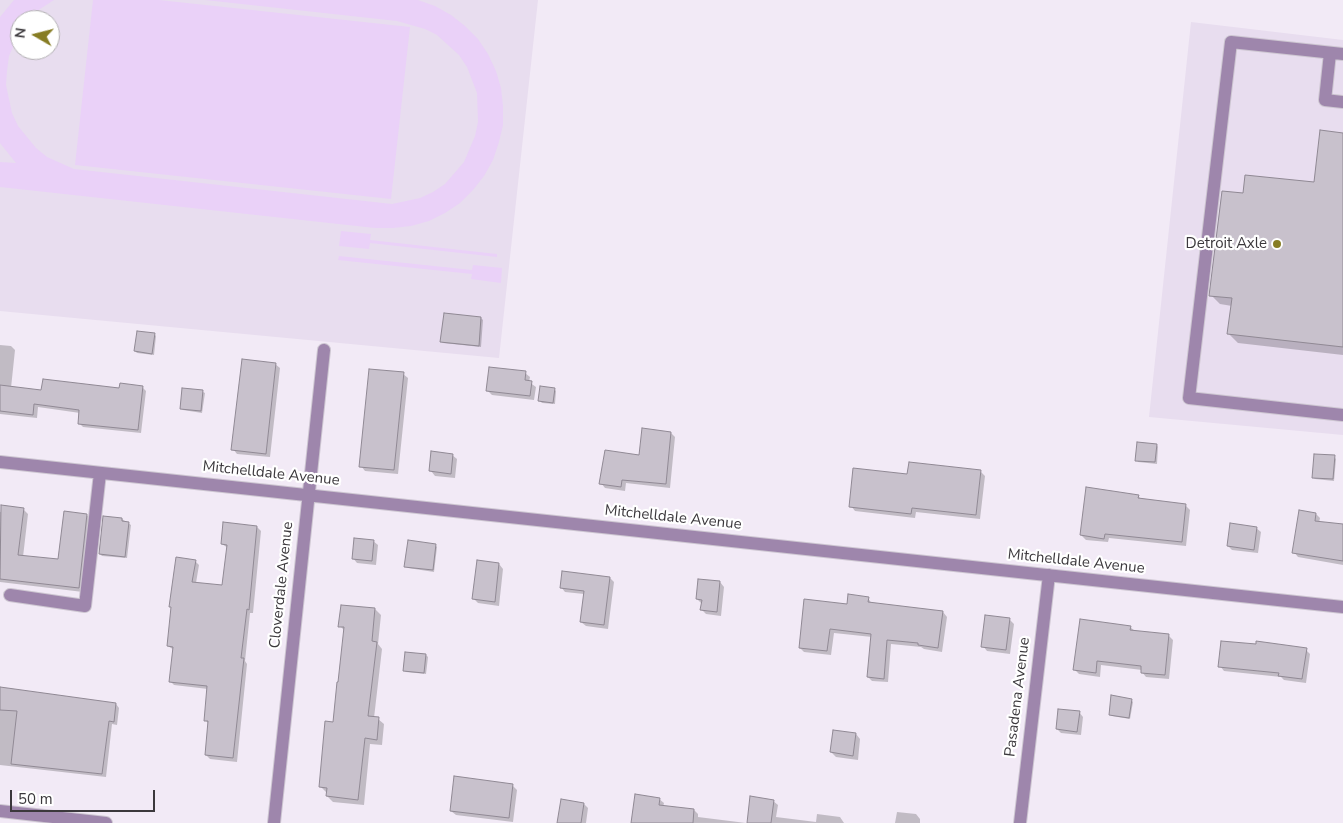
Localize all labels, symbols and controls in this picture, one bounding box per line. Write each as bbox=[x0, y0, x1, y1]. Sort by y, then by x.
north arrow bbox=[10, 10, 60, 60]
text: N bbox=[11, 26, 31, 40]
place label: Detroit Axle bbox=[1186, 235, 1267, 253]
marker: Detroit Axle bbox=[1271, 238, 1283, 250]
street label: Mitchelldale Avenue bbox=[202, 458, 340, 490]
street label: Mitchelldale Avenue bbox=[604, 502, 742, 534]
street label: Cloverdale Avenue bbox=[266, 521, 298, 649]
street label: Mitchelldale Avenue bbox=[1007, 546, 1145, 578]
street label: Pasadena Avenue bbox=[1002, 636, 1034, 758]
scale bar bbox=[12, 780, 158, 812]
text: 50 m bbox=[18, 789, 53, 809]

